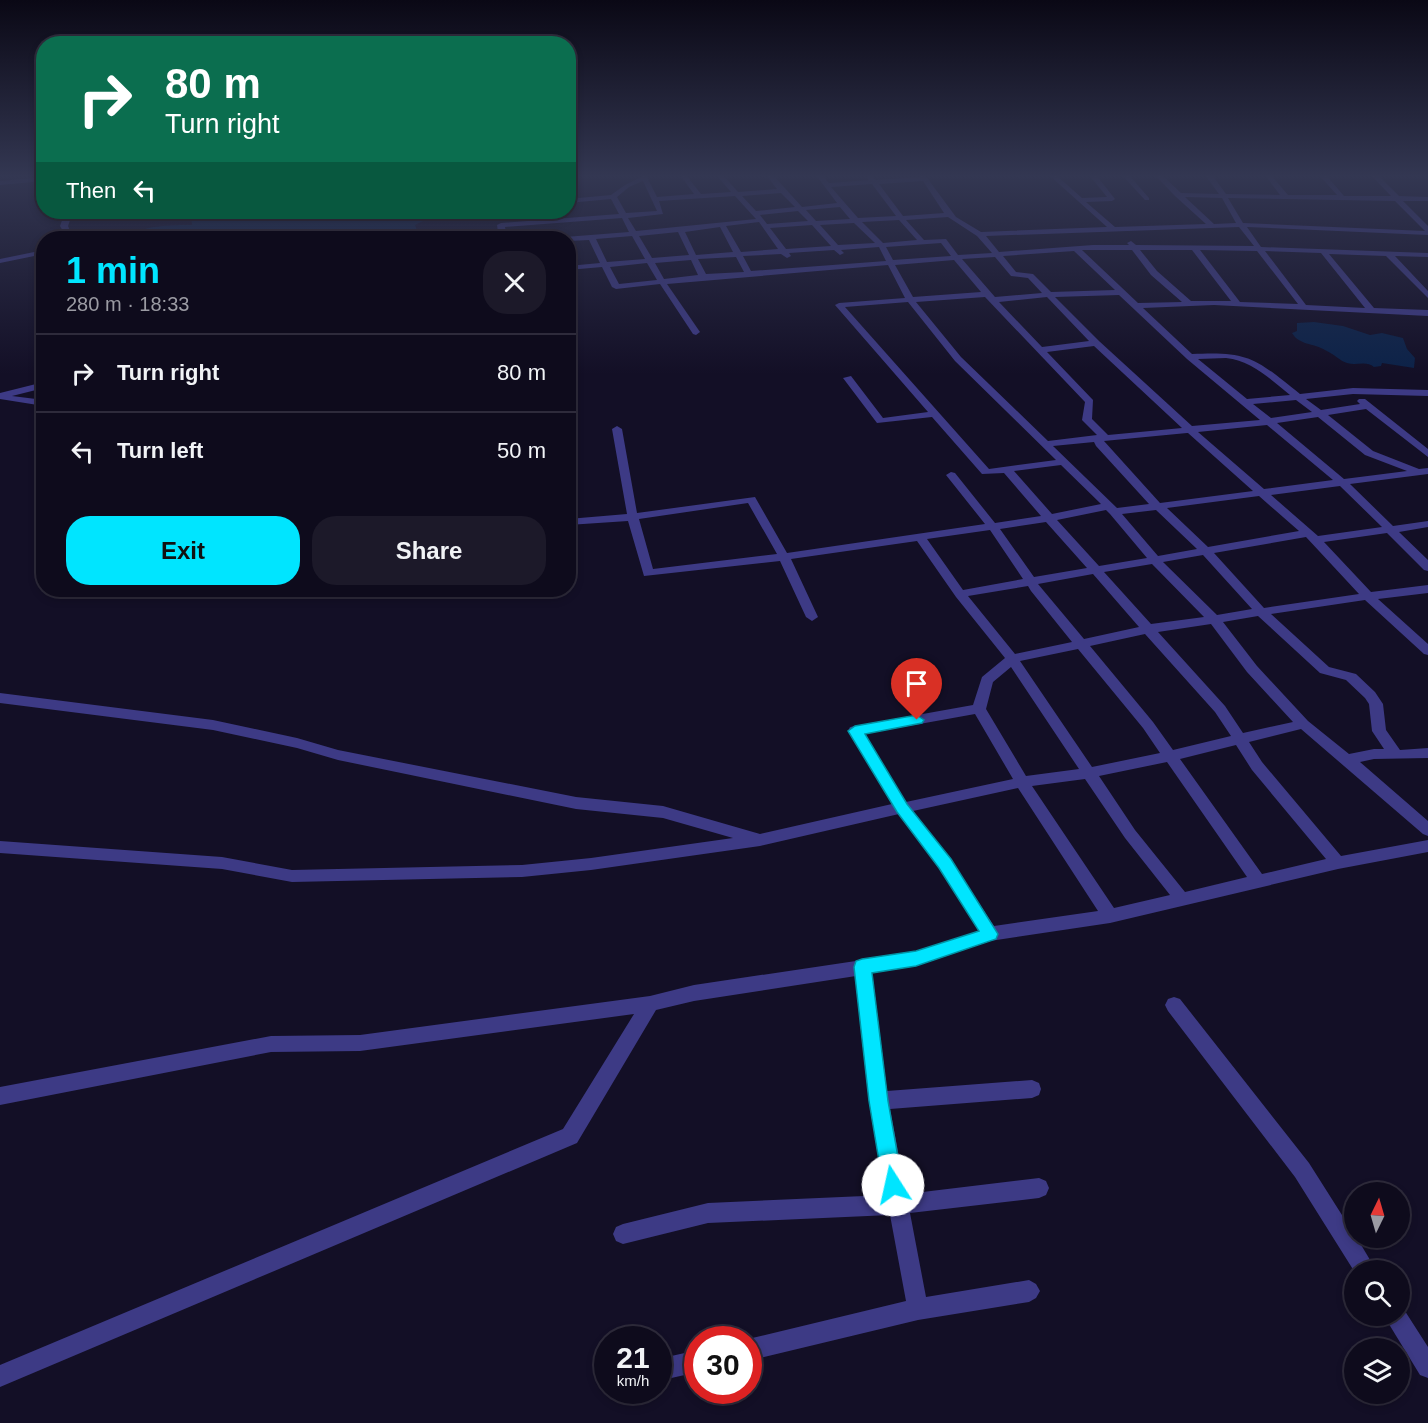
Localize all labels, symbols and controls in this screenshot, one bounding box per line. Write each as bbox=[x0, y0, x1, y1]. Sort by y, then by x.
icon: right bbox=[66, 60, 144, 138]
text: 80 m bbox=[165, 60, 261, 107]
text: Turn right bbox=[165, 109, 280, 139]
icon: left bbox=[128, 174, 161, 207]
text: Then bbox=[66, 178, 116, 203]
text: 1 min bbox=[66, 250, 160, 291]
button: close bbox=[483, 251, 546, 314]
text: 280 m · 18:33 bbox=[66, 293, 189, 315]
icon: right bbox=[66, 357, 99, 390]
text: Turn right bbox=[117, 360, 219, 385]
text: 80 m bbox=[497, 360, 546, 385]
icon: left bbox=[66, 435, 99, 468]
text: Turn left bbox=[117, 438, 203, 463]
text: 50 m bbox=[497, 438, 546, 463]
button: Exit bbox=[66, 516, 300, 585]
button: Share bbox=[312, 516, 546, 585]
pin bbox=[891, 658, 942, 720]
icon: arrive bbox=[900, 667, 933, 700]
position arrow bbox=[861, 1153, 925, 1217]
north arrow bbox=[1344, 1182, 1410, 1248]
map controls bbox=[1344, 1182, 1410, 1404]
button: search bbox=[1344, 1260, 1410, 1326]
speed limit sign: 30 bbox=[684, 1326, 762, 1404]
button: layers bbox=[1344, 1338, 1410, 1404]
text: 21 bbox=[616, 1341, 650, 1374]
text: km/h bbox=[617, 1372, 649, 1389]

